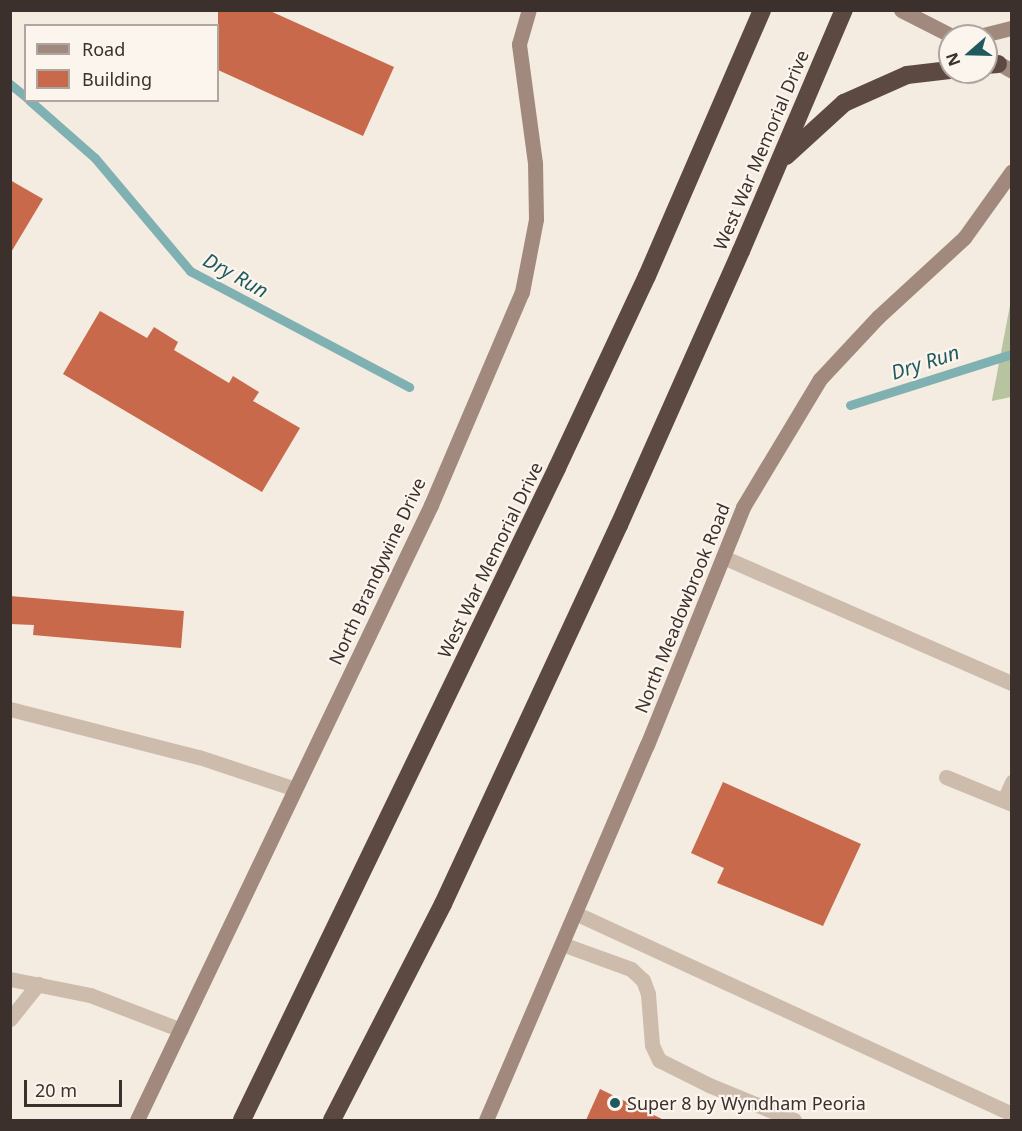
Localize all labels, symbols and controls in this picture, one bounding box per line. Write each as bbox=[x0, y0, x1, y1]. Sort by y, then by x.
legend bbox=[24, 24, 219, 102]
north arrow bbox=[938, 24, 998, 84]
text: Road bbox=[82, 37, 125, 61]
street label: West War Memorial Drive bbox=[709, 47, 813, 253]
text: N bbox=[940, 50, 966, 69]
text: Building bbox=[82, 67, 152, 91]
water label: Dry Run bbox=[199, 247, 273, 303]
water label: Dry Run bbox=[888, 340, 962, 384]
street label: West War Memorial Drive bbox=[433, 459, 547, 661]
street label: North Brandywine Drive bbox=[324, 474, 430, 668]
street label: North Meadowbrook Road bbox=[630, 500, 734, 716]
scale bar bbox=[27, 1068, 124, 1106]
text: 20 m bbox=[35, 1078, 77, 1102]
place label: Super 8 by Wyndham Peoria bbox=[627, 1092, 866, 1114]
marker: Super 8 by Wyndham Peoria bbox=[608, 1096, 622, 1110]

